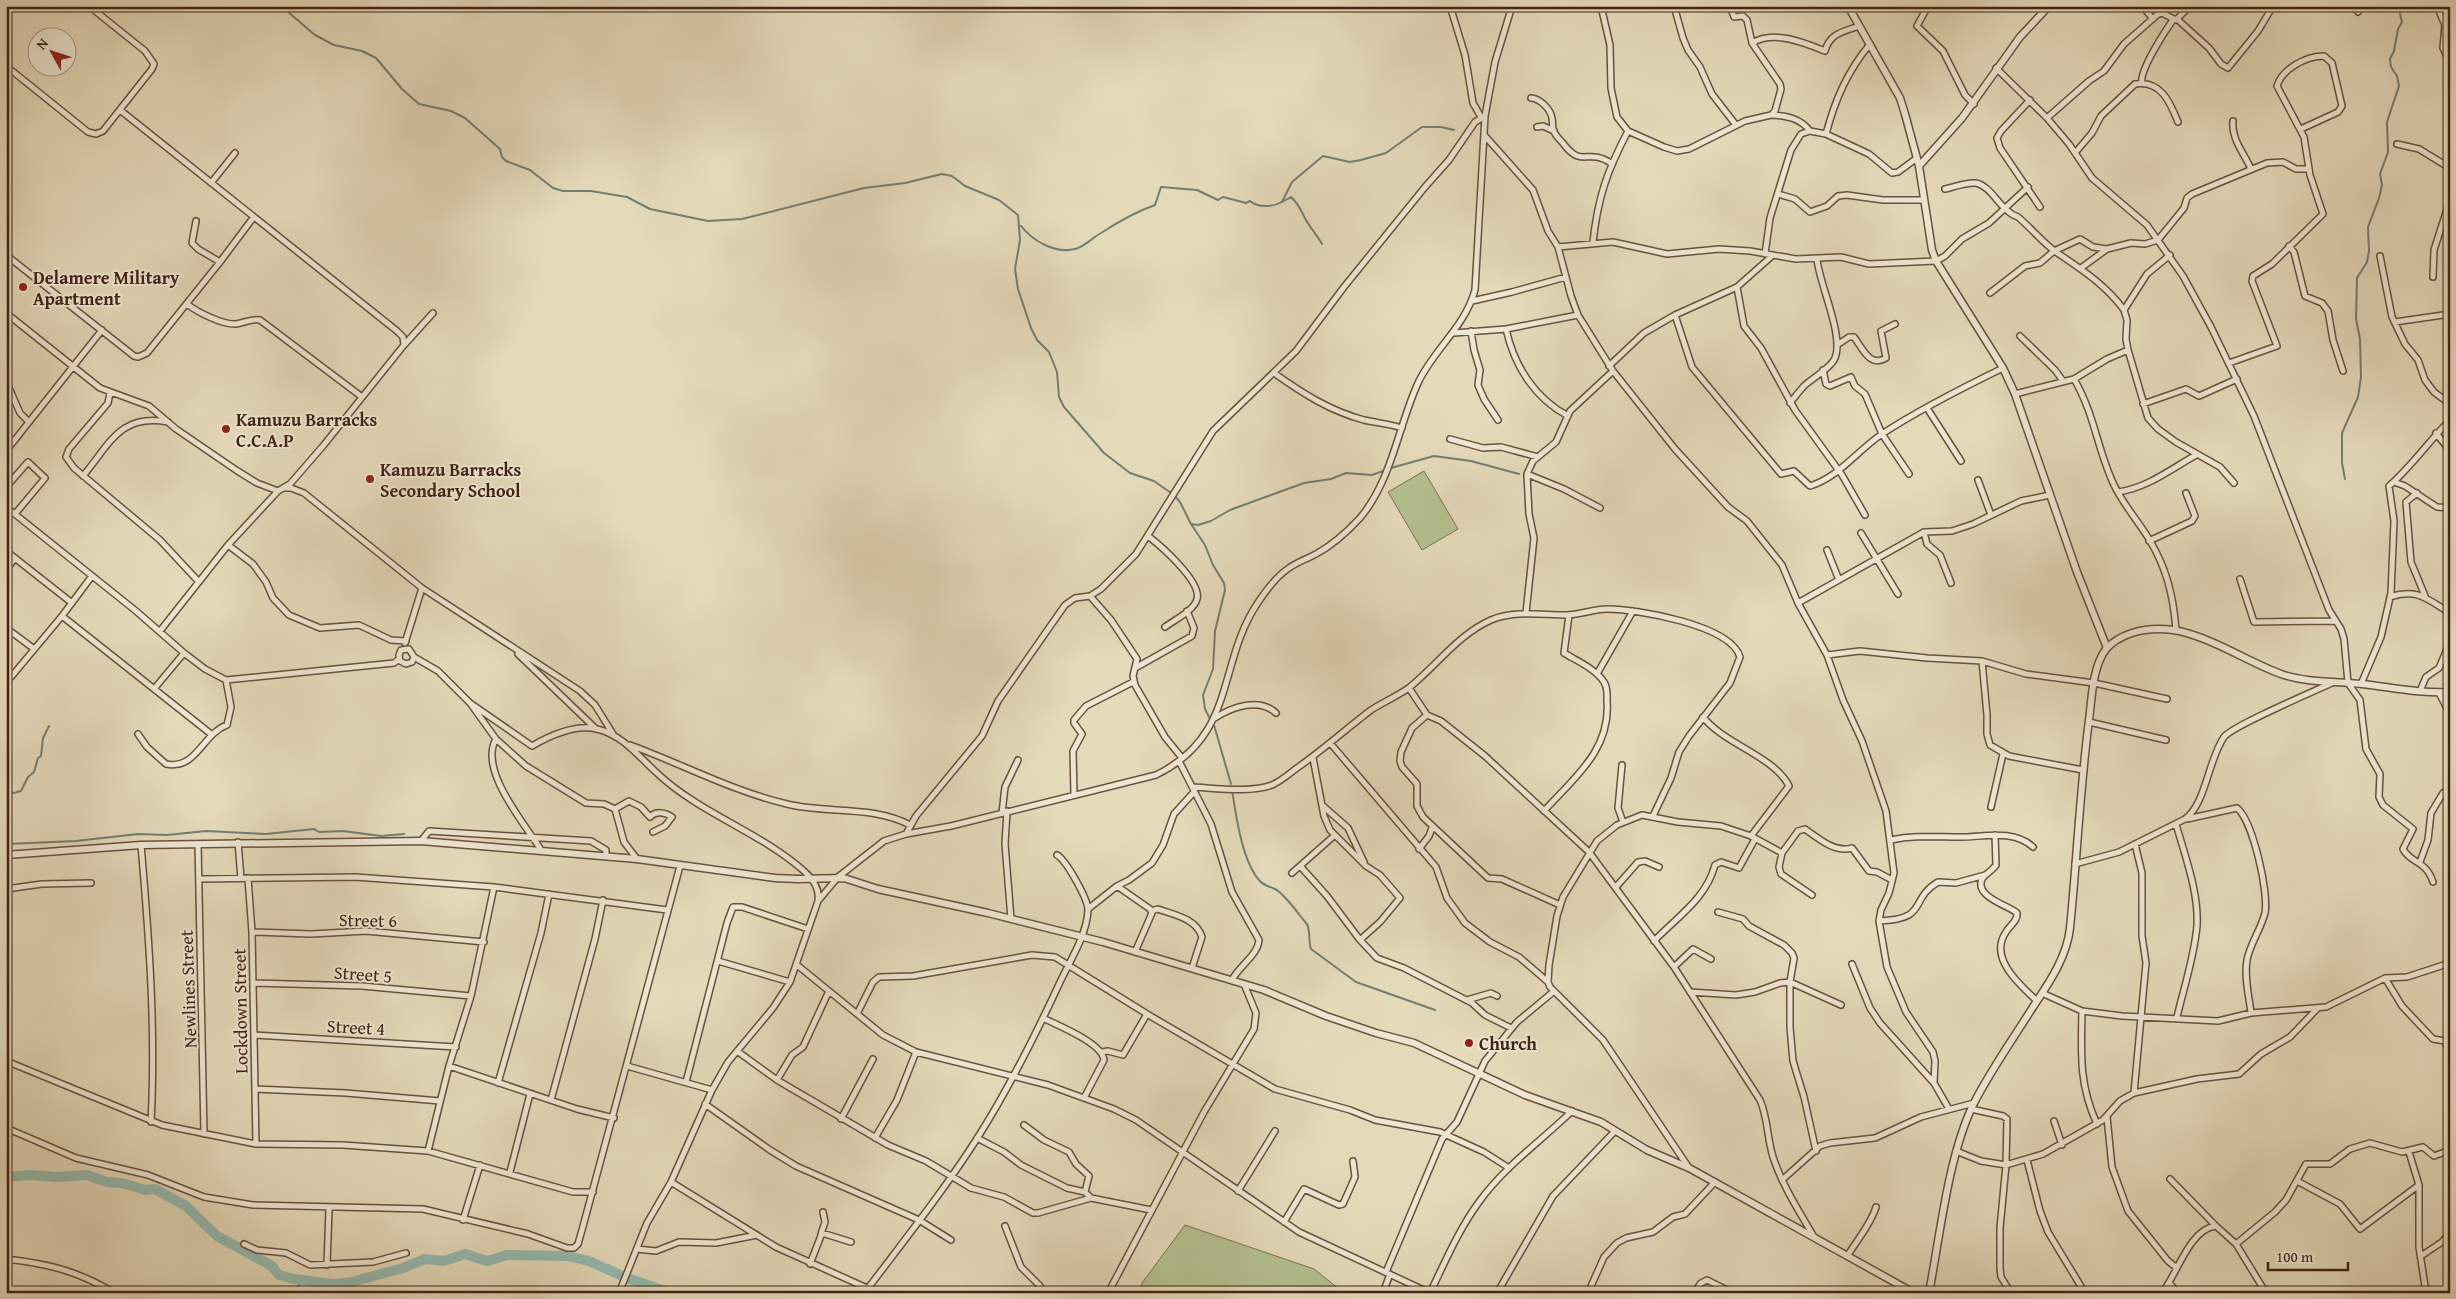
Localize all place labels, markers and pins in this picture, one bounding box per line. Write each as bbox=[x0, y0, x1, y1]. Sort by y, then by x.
place label: Delamere Military Apartment bbox=[33, 264, 180, 312]
marker: Delamere Military Apartment bbox=[17, 281, 29, 293]
place label: Kamuzu Barracks C.C.A.P bbox=[236, 406, 377, 454]
marker: Kamuzu Barracks C.C.A.P bbox=[220, 423, 232, 435]
place label: Kamuzu Barracks Secondary School bbox=[380, 456, 521, 504]
marker: Kamuzu Barracks Secondary School bbox=[364, 473, 376, 485]
place label: Church bbox=[1479, 1030, 1537, 1057]
marker: Church bbox=[1463, 1037, 1475, 1049]

